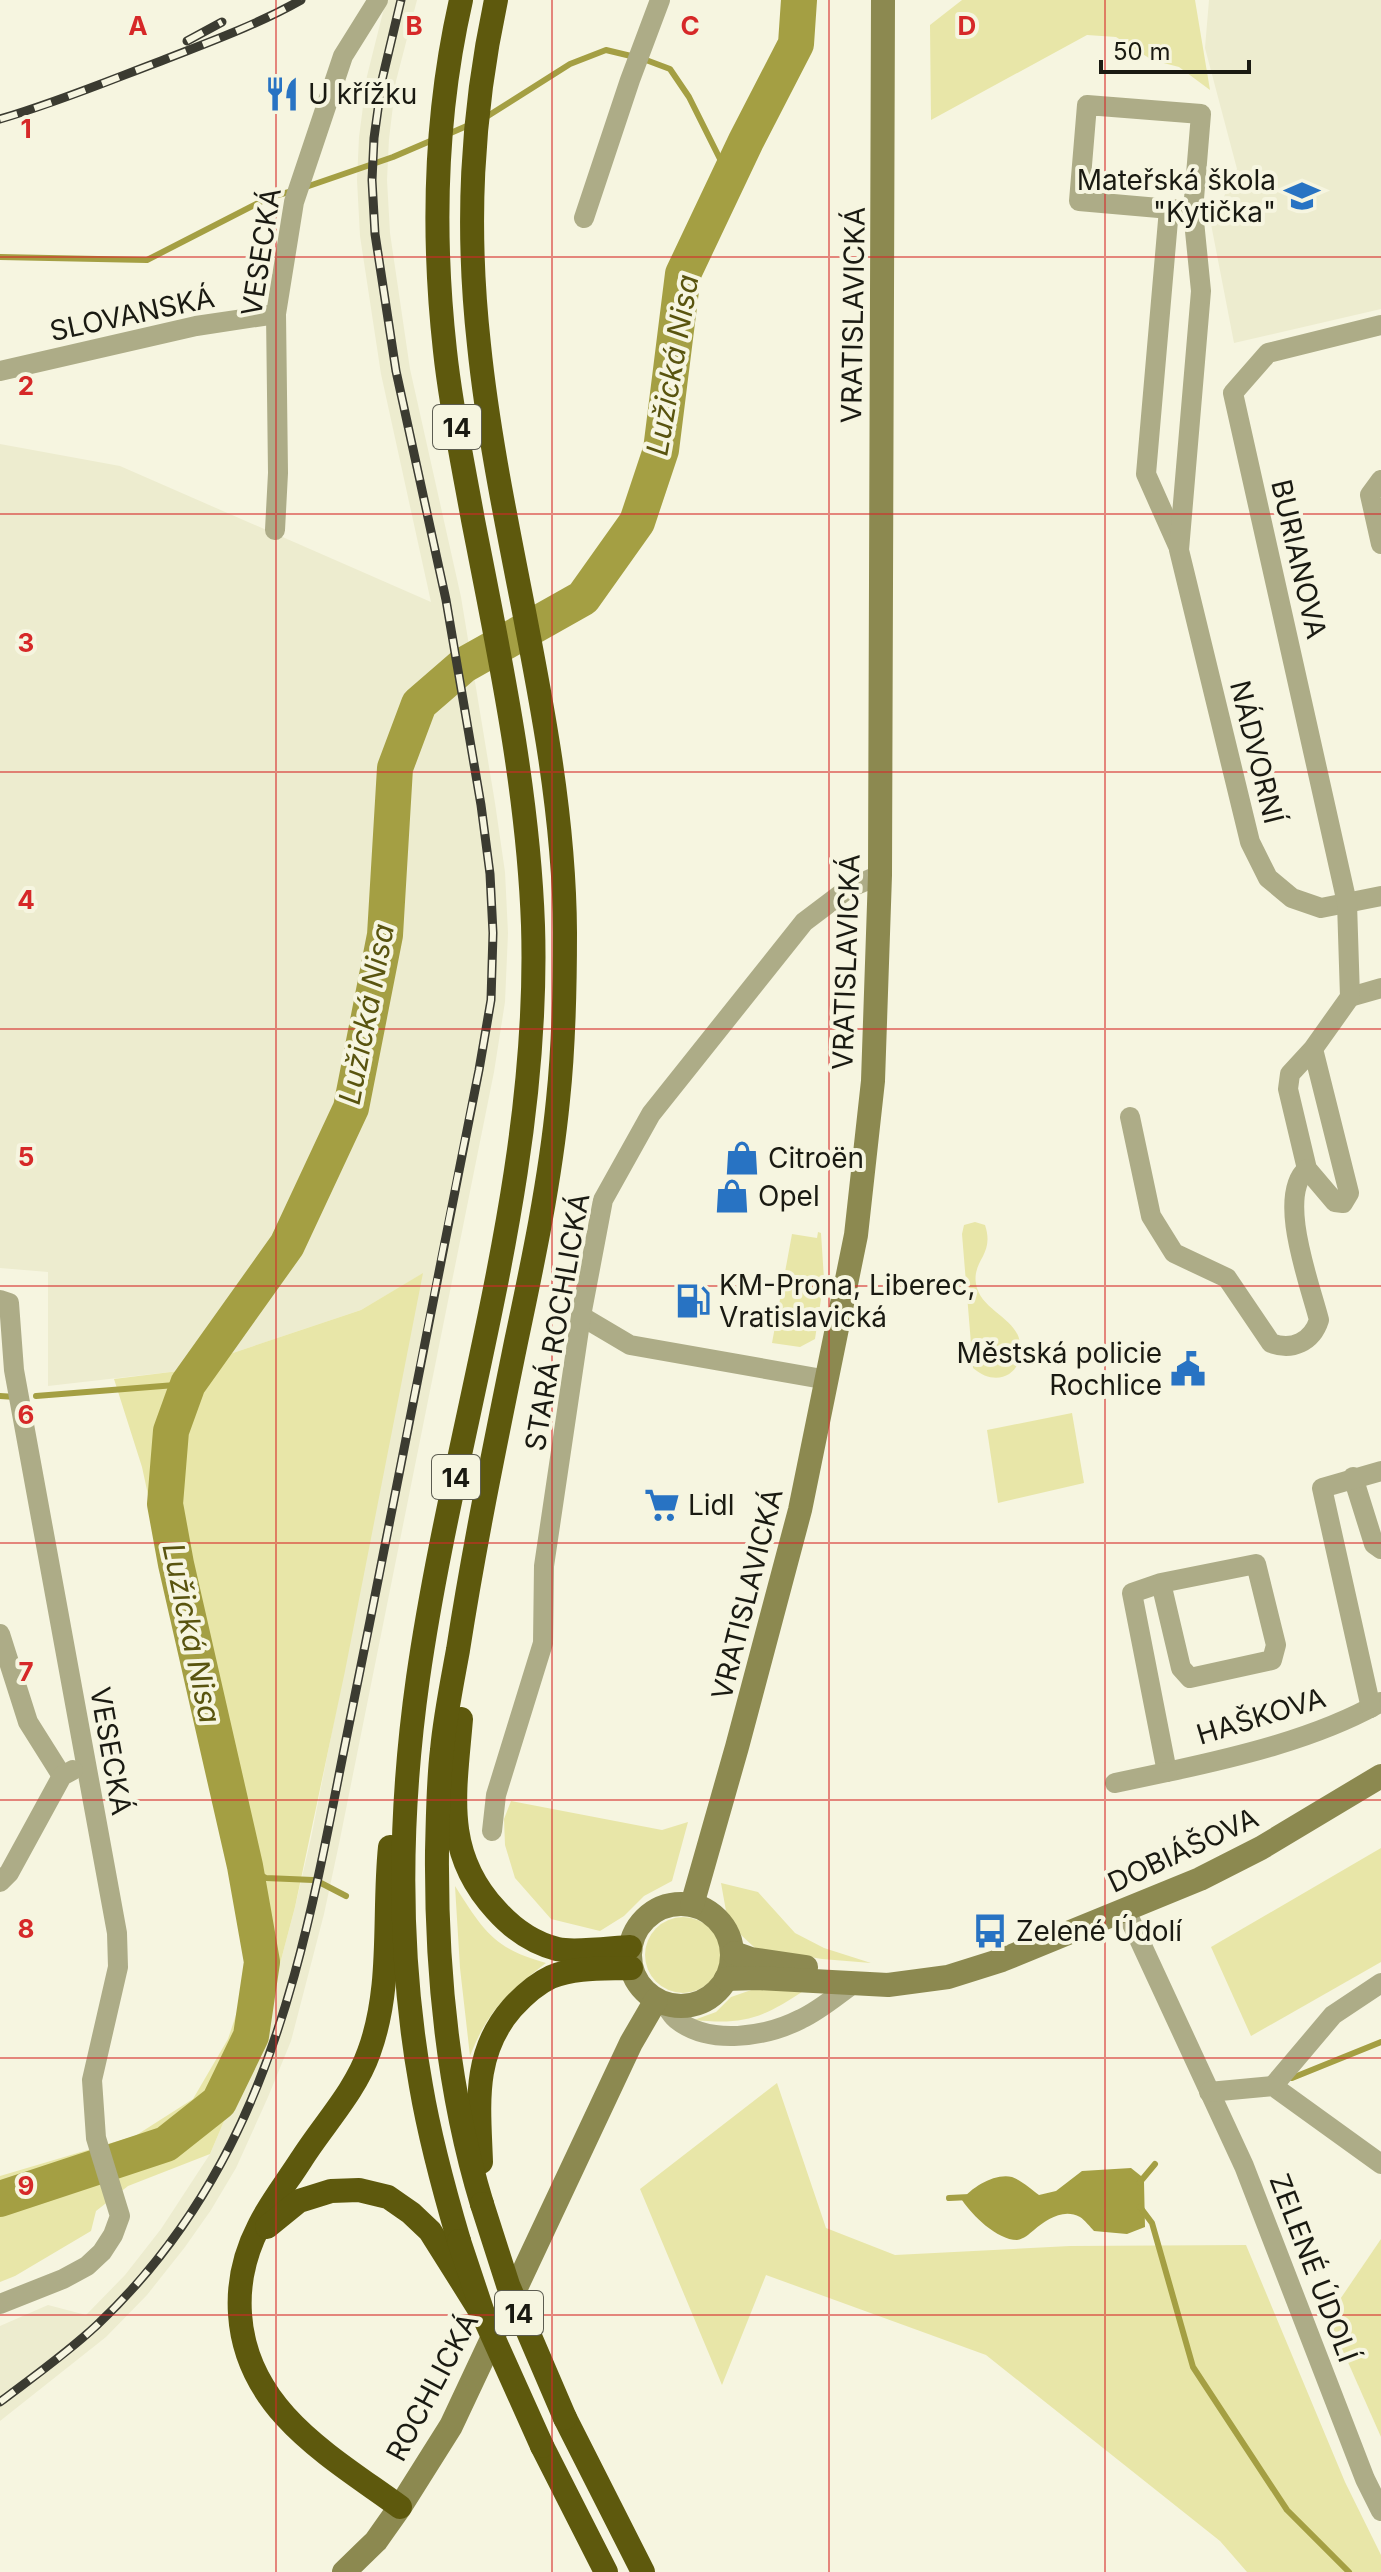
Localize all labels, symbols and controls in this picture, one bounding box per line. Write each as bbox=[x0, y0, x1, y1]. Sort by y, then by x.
text: A bbox=[128, 10, 148, 41]
text: B bbox=[405, 10, 423, 41]
text: C bbox=[680, 10, 700, 41]
text: D bbox=[958, 10, 976, 41]
scale bar bbox=[1101, 24, 1249, 74]
text: 50 m bbox=[1113, 37, 1171, 66]
restaurant icon: U křížku bbox=[263, 75, 301, 113]
place label: U křížku bbox=[308, 77, 417, 111]
text: 1 bbox=[20, 113, 32, 144]
place label: Mateřská škola "Kytička" bbox=[1077, 163, 1276, 229]
school or university icon: Mateřská škola "Kytička" bbox=[1283, 177, 1321, 215]
street label: VESECKÁ bbox=[233, 185, 288, 319]
street label: VRATISLAVICKÁ bbox=[833, 206, 872, 424]
water label: Lužická Nisa bbox=[638, 272, 706, 458]
street label: SLOVANSKÁ bbox=[46, 279, 217, 348]
text: 2 bbox=[18, 370, 34, 401]
road number: 14 bbox=[433, 405, 481, 449]
street label: BURIANOVA bbox=[1264, 476, 1334, 642]
text: 3 bbox=[18, 627, 34, 658]
street label: NÁDVORNÍ bbox=[1223, 677, 1292, 827]
street label: VRATISLAVICKÁ bbox=[824, 853, 867, 1071]
text: 4 bbox=[17, 884, 35, 915]
water label: Lužická Nisa bbox=[331, 921, 401, 1107]
shop icon: Citroën bbox=[723, 1139, 761, 1177]
text: 5 bbox=[18, 1141, 34, 1172]
place label: Citroën bbox=[768, 1141, 864, 1175]
shop icon: Opel bbox=[713, 1177, 751, 1215]
place label: Opel bbox=[758, 1179, 820, 1213]
street label: STARÁ ROCHLICKÁ bbox=[517, 1190, 596, 1453]
place label: KM-Prona, Liberec, Vratislavická bbox=[719, 1268, 975, 1334]
fuel station icon: KM-Prona, Liberec, Vratislavická bbox=[674, 1282, 712, 1320]
place label: Městská policie Rochlice bbox=[956, 1336, 1162, 1402]
public building icon: Městská policie Rochlice bbox=[1169, 1350, 1207, 1388]
text: 6 bbox=[18, 1399, 34, 1430]
road number: 14 bbox=[432, 1455, 480, 1499]
street label: VRATISLAVICKÁ bbox=[703, 1485, 790, 1703]
supermarket icon: Lidl bbox=[643, 1486, 681, 1524]
place label: Lidl bbox=[688, 1488, 735, 1522]
water label: Lužická Nisa bbox=[155, 1540, 229, 1726]
text: 7 bbox=[18, 1656, 34, 1687]
street label: HAŠKOVA bbox=[1192, 1680, 1330, 1752]
street label: VESECKÁ bbox=[83, 1684, 140, 1818]
street label: DOBIÁŠOVA bbox=[1102, 1799, 1264, 1900]
bus stop icon: Zelené Údolí bbox=[971, 1912, 1009, 1950]
text: 8 bbox=[18, 1913, 34, 1944]
place label: Zelené Údolí bbox=[1016, 1913, 1182, 1948]
street label: ZELENÉ ÚDOLÍ bbox=[1263, 2169, 1367, 2367]
text: 9 bbox=[18, 2170, 34, 2201]
road number: 14 bbox=[495, 2291, 543, 2335]
street label: ROCHLICKÁ bbox=[378, 2307, 485, 2467]

